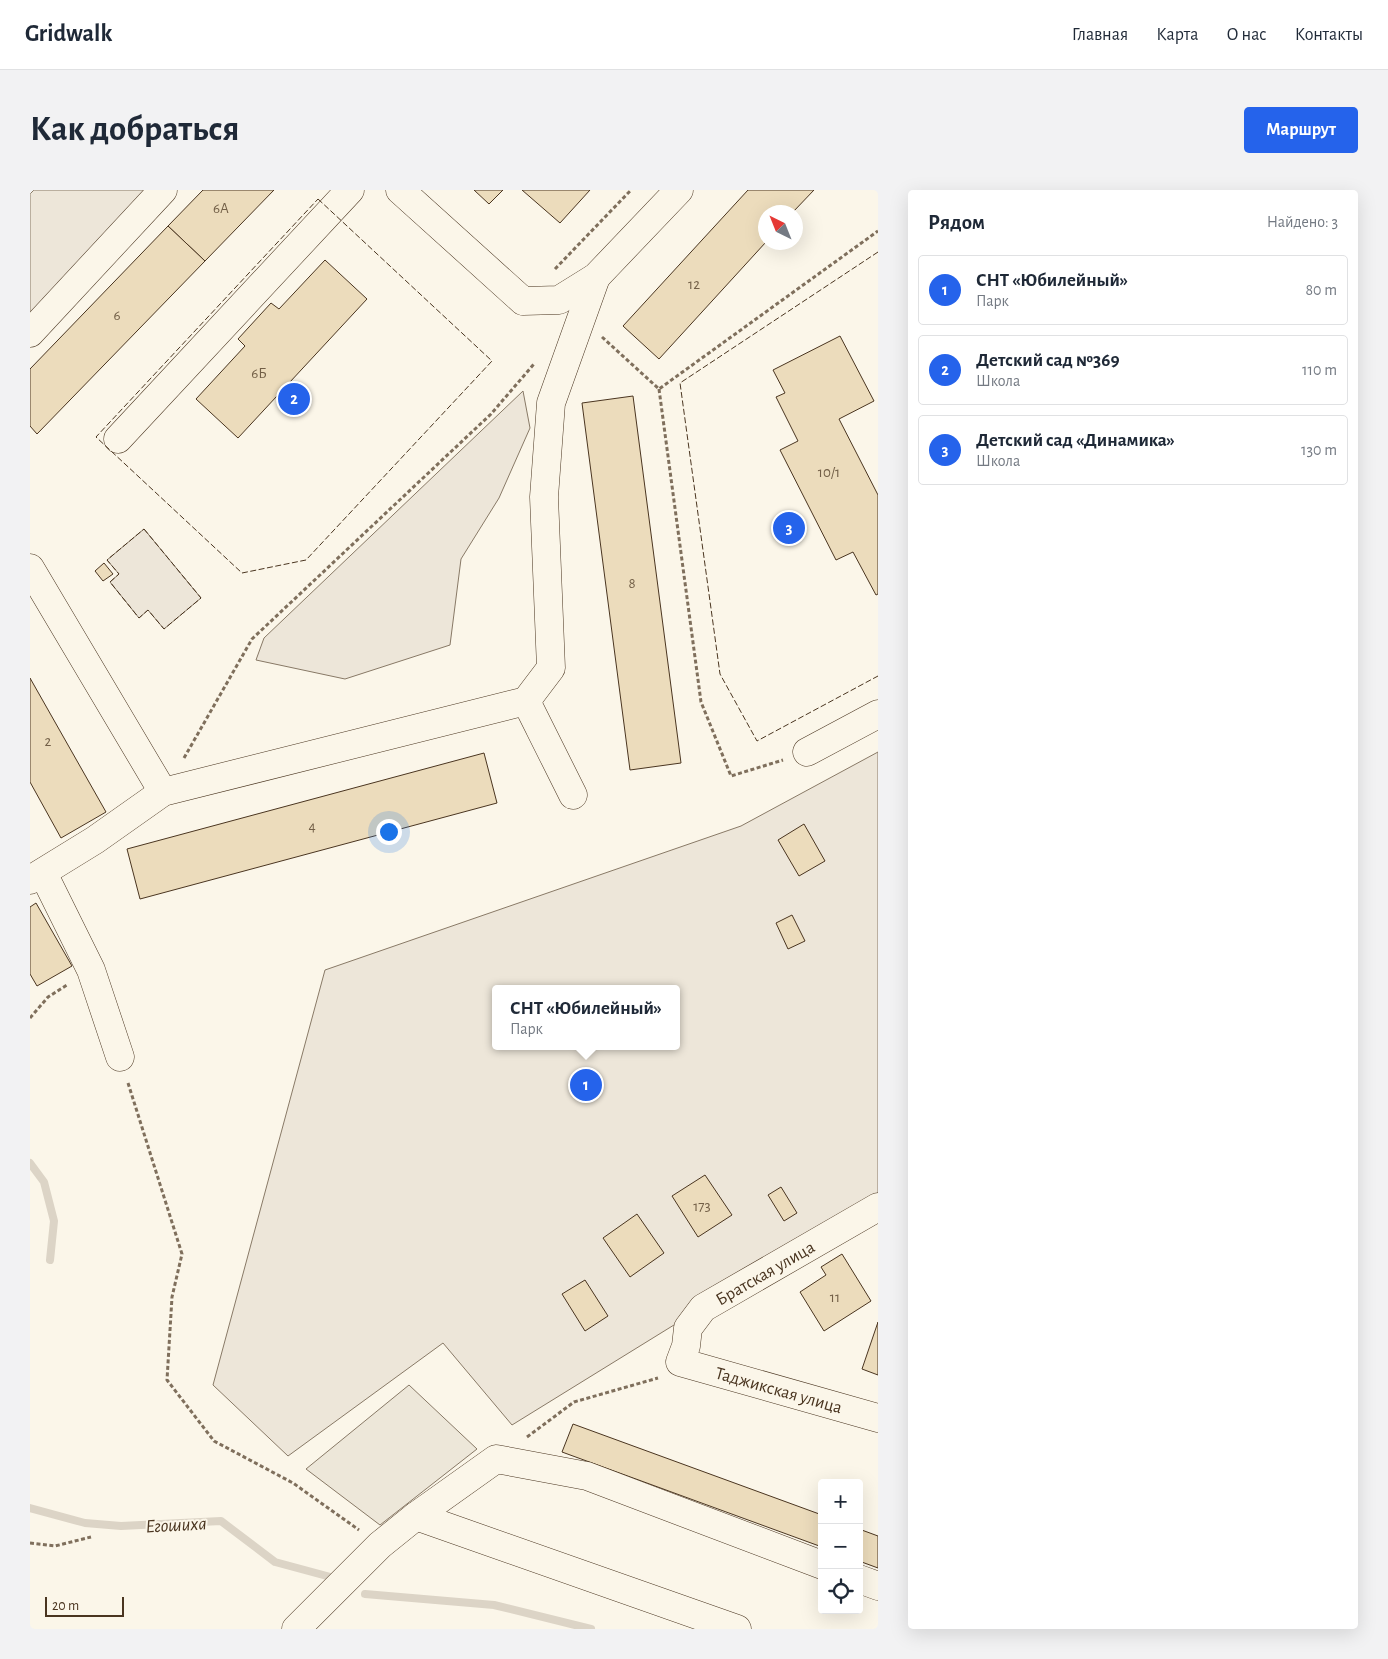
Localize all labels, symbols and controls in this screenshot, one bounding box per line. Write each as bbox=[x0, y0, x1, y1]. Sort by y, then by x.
text: Gridwalk bbox=[25, 22, 112, 46]
text: Главная bbox=[1072, 26, 1128, 44]
text: Карта bbox=[1156, 26, 1198, 44]
text: О нас bbox=[1226, 26, 1267, 44]
text: Контакты bbox=[1295, 26, 1363, 44]
button: Маршрут bbox=[1244, 107, 1358, 153]
text: Как добраться bbox=[30, 112, 239, 147]
house number: 6А bbox=[213, 201, 229, 216]
north arrow bbox=[758, 205, 803, 250]
text: Рядом bbox=[928, 212, 985, 233]
text: Найдено: 3 bbox=[1267, 214, 1338, 230]
text: СНТ «Юбилейный» bbox=[976, 271, 1128, 290]
house number: 12 bbox=[688, 277, 700, 292]
text: 1 bbox=[942, 282, 948, 298]
text: 80 m bbox=[1306, 282, 1337, 298]
text: Парк bbox=[976, 293, 1009, 309]
house number: 6 bbox=[113, 308, 121, 323]
text: Детский сад №369 bbox=[976, 351, 1120, 370]
text: 2 bbox=[941, 362, 949, 378]
text: 110 m bbox=[1302, 362, 1337, 378]
house number: 6Б bbox=[251, 366, 267, 381]
text: Школа bbox=[976, 373, 1020, 389]
pin: 2 bbox=[278, 380, 310, 418]
text: Детский сад «Динамика» bbox=[976, 431, 1175, 450]
text: 3 bbox=[942, 442, 948, 458]
text: 130 m bbox=[1301, 442, 1337, 458]
text: Школа bbox=[976, 453, 1020, 469]
house number: 10/1 bbox=[818, 465, 840, 480]
pin: 3 bbox=[773, 509, 805, 547]
house number: 8 bbox=[628, 576, 636, 591]
house number: 2 bbox=[45, 734, 52, 749]
house number: 4 bbox=[308, 819, 316, 834]
your location bbox=[376, 819, 402, 845]
popup bbox=[492, 985, 680, 1050]
text: СНТ «Юбилейный» bbox=[510, 999, 662, 1018]
text: Парк bbox=[510, 1021, 543, 1037]
pin: 1 bbox=[570, 1066, 602, 1104]
house number: 173 bbox=[693, 1199, 711, 1214]
street label: Братская улица bbox=[713, 1238, 818, 1309]
house number: 11 bbox=[830, 1290, 840, 1305]
street label: Таджикская улица bbox=[713, 1364, 844, 1417]
map controls bbox=[818, 1479, 863, 1614]
button: + bbox=[818, 1479, 863, 1524]
water label: Егошиха bbox=[145, 1514, 207, 1537]
button: − bbox=[818, 1524, 863, 1569]
button: locate bbox=[818, 1569, 863, 1614]
scale bar bbox=[45, 1594, 124, 1617]
text: 20 m bbox=[52, 1599, 79, 1613]

